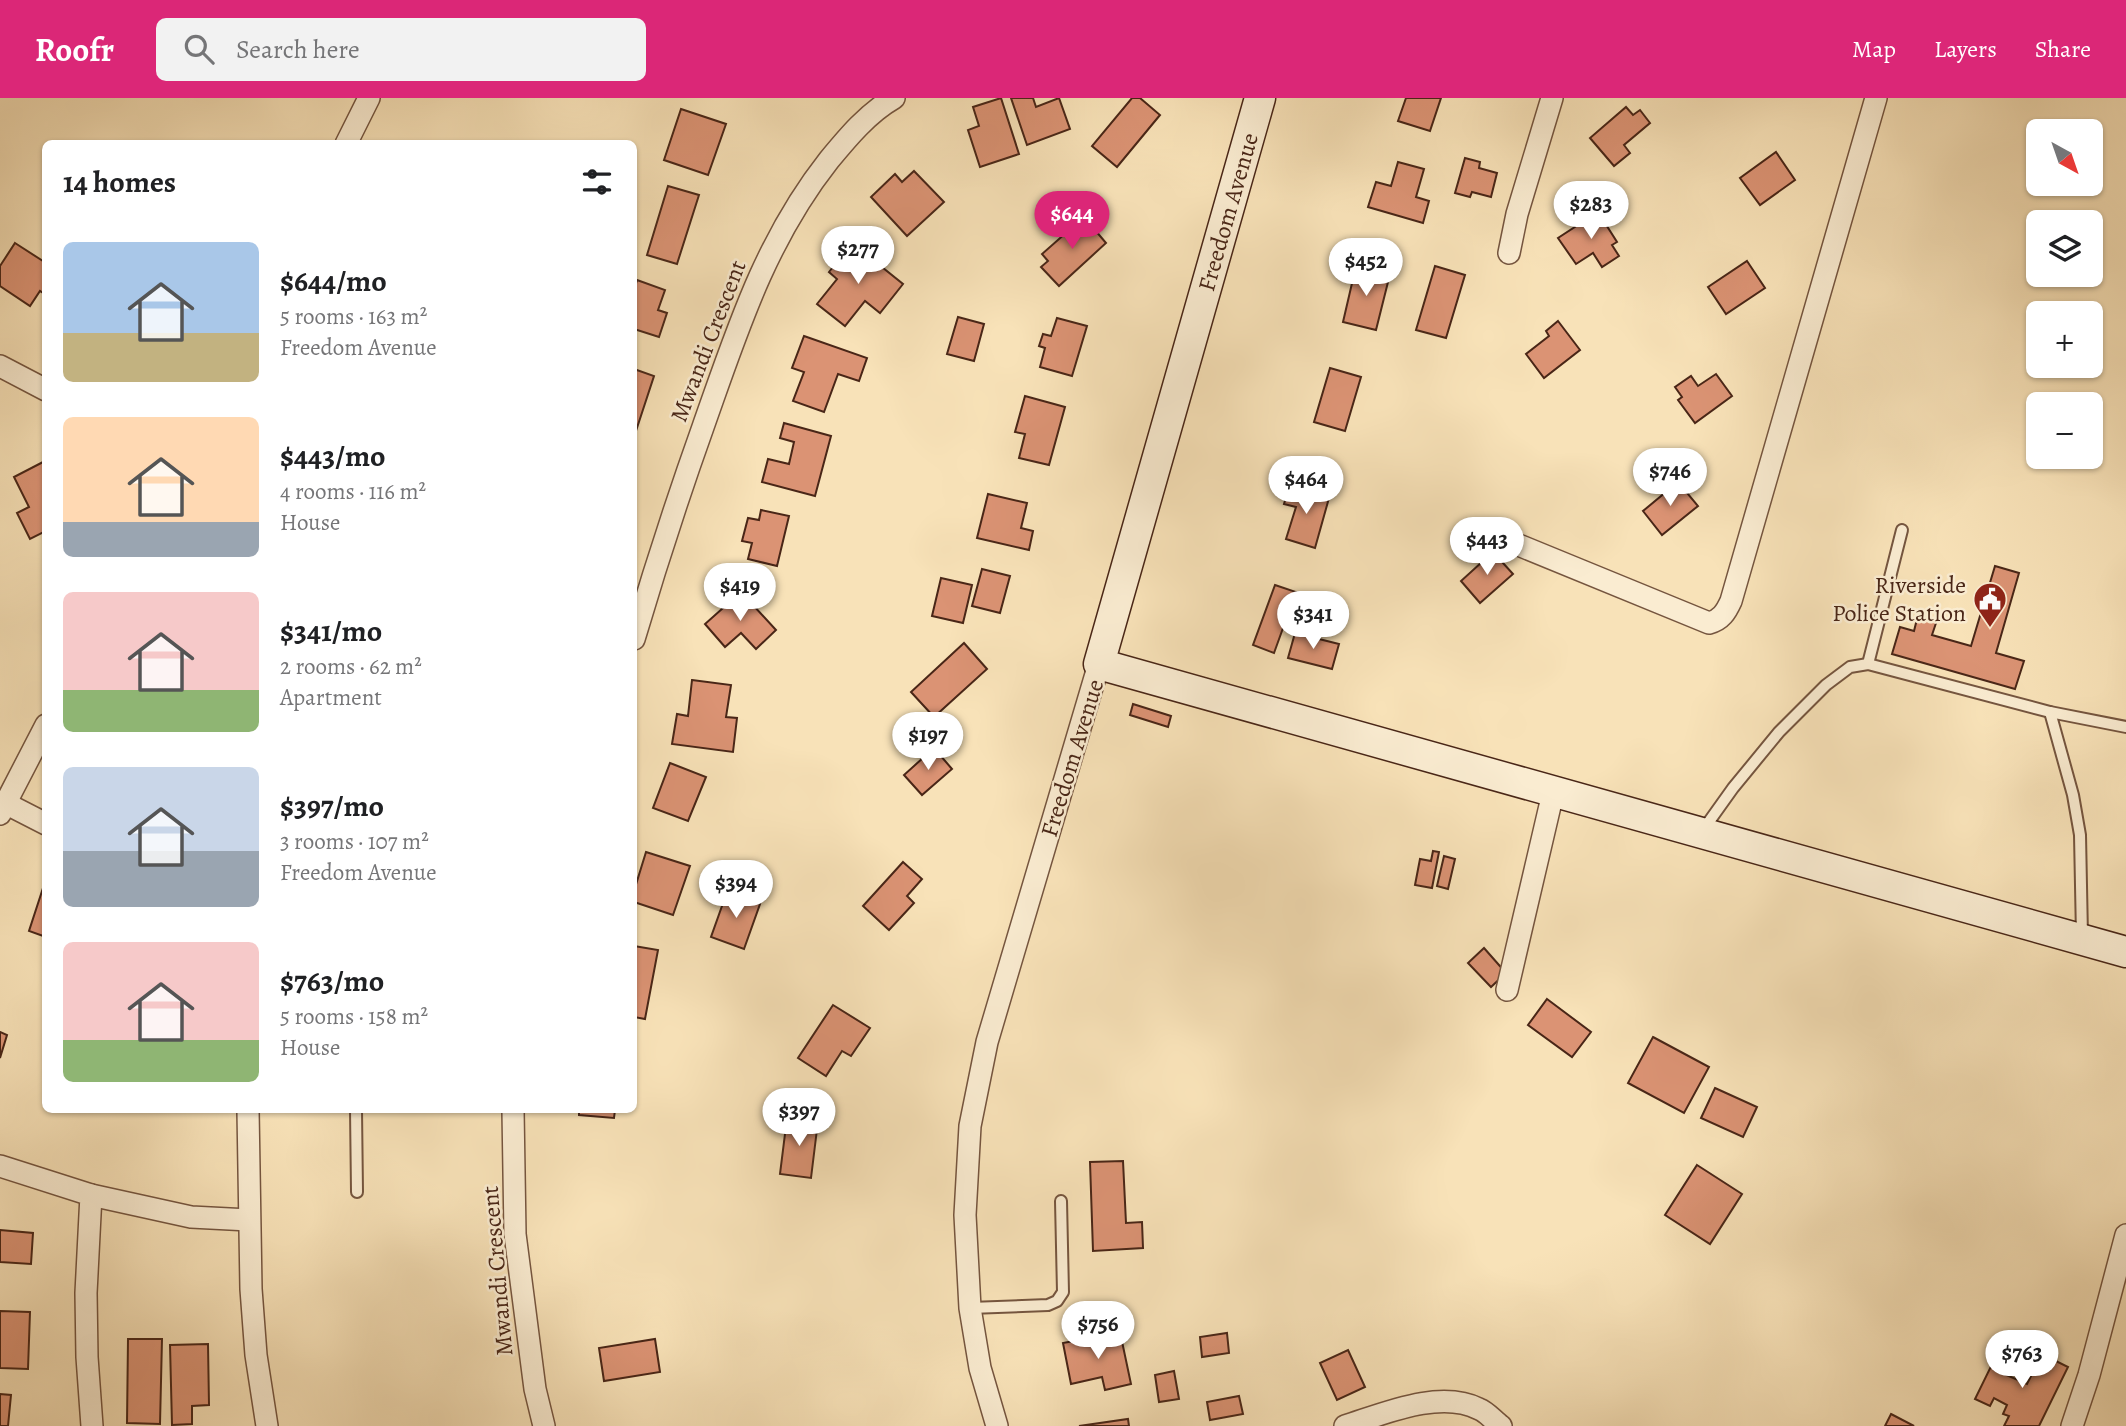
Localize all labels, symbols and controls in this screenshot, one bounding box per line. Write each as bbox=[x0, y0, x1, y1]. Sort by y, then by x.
search box bbox=[156, 18, 646, 81]
text: Roofr bbox=[35, 27, 114, 72]
icon: search bbox=[180, 30, 218, 68]
text: Search here bbox=[236, 32, 360, 67]
text: Map bbox=[1852, 33, 1896, 65]
text: Layers bbox=[1934, 33, 1997, 65]
text: Share bbox=[2035, 33, 2091, 65]
north arrow bbox=[2026, 119, 2104, 196]
map controls bbox=[2026, 119, 2103, 469]
street label: Freedom Avenue bbox=[1190, 129, 1266, 295]
text: 14 homes bbox=[63, 162, 176, 202]
icon: filters bbox=[578, 163, 616, 201]
pin: $283 bbox=[1550, 181, 1632, 241]
text: $283 bbox=[1570, 188, 1612, 219]
pin: $644 bbox=[1031, 192, 1113, 251]
text: $644 bbox=[1050, 198, 1094, 229]
button: layers bbox=[2026, 210, 2103, 287]
pin: $277 bbox=[817, 226, 899, 286]
text: $277 bbox=[837, 233, 879, 264]
pin: $452 bbox=[1325, 238, 1407, 298]
text: $452 bbox=[1345, 245, 1387, 276]
street label: Mwandi Crescent bbox=[662, 256, 754, 426]
text: $644/mo bbox=[280, 261, 387, 301]
icon: home bbox=[119, 270, 203, 354]
text: 5 rooms · 163 m² bbox=[280, 301, 427, 332]
button: + bbox=[2026, 301, 2103, 378]
text: Freedom Avenue bbox=[280, 332, 437, 363]
button: − bbox=[2026, 392, 2103, 469]
text: $443/mo bbox=[280, 436, 386, 476]
icon: home bbox=[119, 445, 203, 529]
pin: $746 bbox=[1629, 448, 1711, 508]
text: $746 bbox=[1649, 455, 1691, 486]
pin: $464 bbox=[1265, 456, 1347, 516]
text: $464 bbox=[1284, 463, 1328, 494]
text: 4 rooms · 116 m² bbox=[280, 476, 426, 507]
text: House bbox=[280, 507, 340, 538]
pin: $443 bbox=[1446, 518, 1528, 577]
text: $443 bbox=[1466, 524, 1508, 555]
pin: $419 bbox=[699, 564, 781, 623]
place label: Riverside Police Station bbox=[1832, 569, 1966, 629]
text: $419 bbox=[720, 570, 760, 601]
public building icon: Riverside Police Station bbox=[1971, 580, 2009, 629]
pin: $341 bbox=[1272, 592, 1354, 651]
text: $341 bbox=[1293, 598, 1333, 629]
text: $341/mo bbox=[280, 611, 382, 651]
icon: home bbox=[119, 620, 203, 704]
text: 2 rooms · 62 m² bbox=[280, 651, 422, 682]
street label: Freedom Avenue bbox=[1033, 675, 1111, 841]
text: Apartment bbox=[280, 682, 382, 713]
pin: $197 bbox=[887, 712, 969, 772]
text: $197 bbox=[908, 719, 948, 750]
text: $397/mo bbox=[280, 786, 384, 826]
icon: home bbox=[119, 795, 203, 879]
text: 3 rooms · 107 m² bbox=[280, 826, 429, 857]
text: Freedom Avenue bbox=[280, 857, 437, 888]
pin: $394 bbox=[695, 860, 777, 920]
text: $394 bbox=[715, 867, 757, 898]
text: $763/mo bbox=[280, 961, 384, 1001]
icon: home bbox=[119, 970, 203, 1054]
text: 5 rooms · 158 m² bbox=[280, 1001, 428, 1032]
text: House bbox=[280, 1032, 340, 1063]
pin: $397 bbox=[758, 1088, 840, 1148]
text: $397 bbox=[778, 1095, 820, 1126]
street label: Mwandi Crescent bbox=[474, 1185, 520, 1357]
pin: $756 bbox=[1057, 1302, 1139, 1361]
text: $756 bbox=[1077, 1308, 1119, 1339]
pin: $763 bbox=[1981, 1330, 2063, 1390]
text: $763 bbox=[2001, 1337, 2043, 1368]

